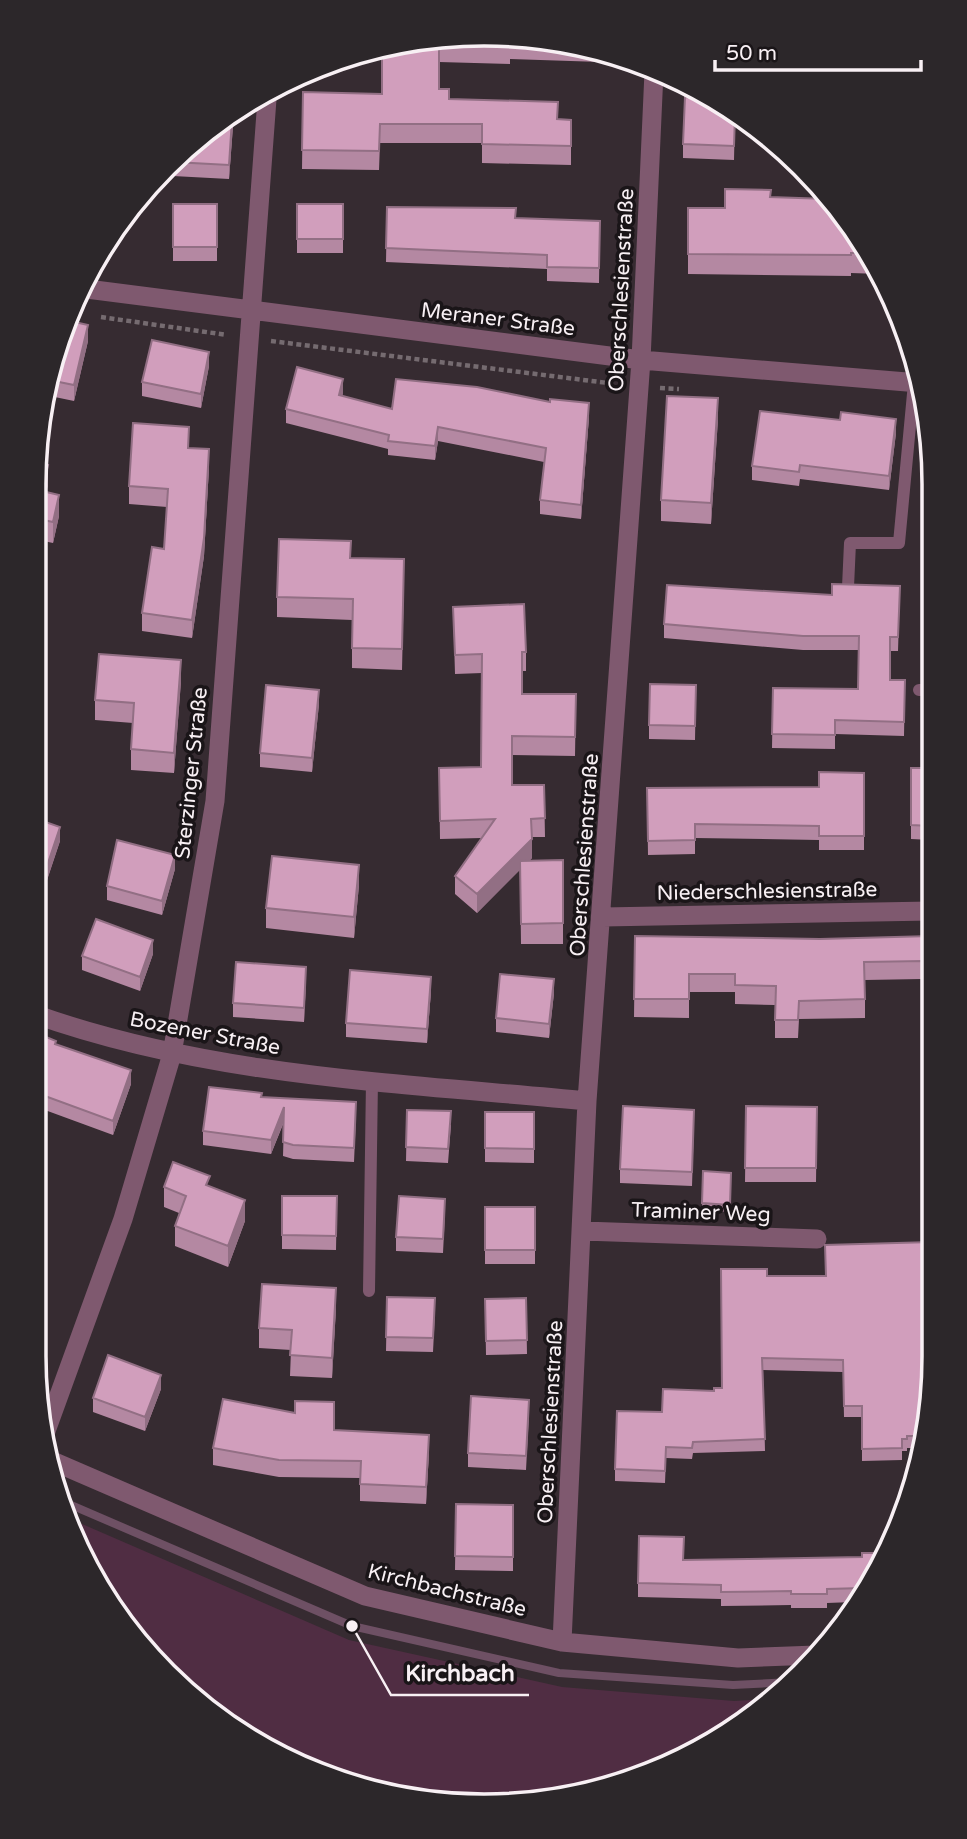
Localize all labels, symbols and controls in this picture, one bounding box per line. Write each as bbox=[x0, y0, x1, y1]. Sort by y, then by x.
scale bar bbox=[715, 28, 922, 72]
text: 50 m bbox=[726, 41, 777, 66]
street label: Oberschlesienstraße bbox=[604, 188, 639, 392]
street label: Meraner Straße bbox=[420, 298, 576, 341]
street label: Sterzinger Straße bbox=[170, 686, 213, 860]
street label: Oberschlesienstraße bbox=[565, 752, 604, 958]
street label: Niederschlesienstraße bbox=[656, 877, 878, 906]
street label: Bozener Straße bbox=[128, 1007, 282, 1060]
street label: Traminer Weg bbox=[631, 1198, 771, 1227]
street label: Oberschlesienstraße bbox=[533, 1320, 568, 1524]
street label: Kirchbachstraße bbox=[365, 1559, 529, 1622]
callout: Kirchbach bbox=[391, 1651, 529, 1695]
text: Kirchbach bbox=[405, 1660, 515, 1688]

